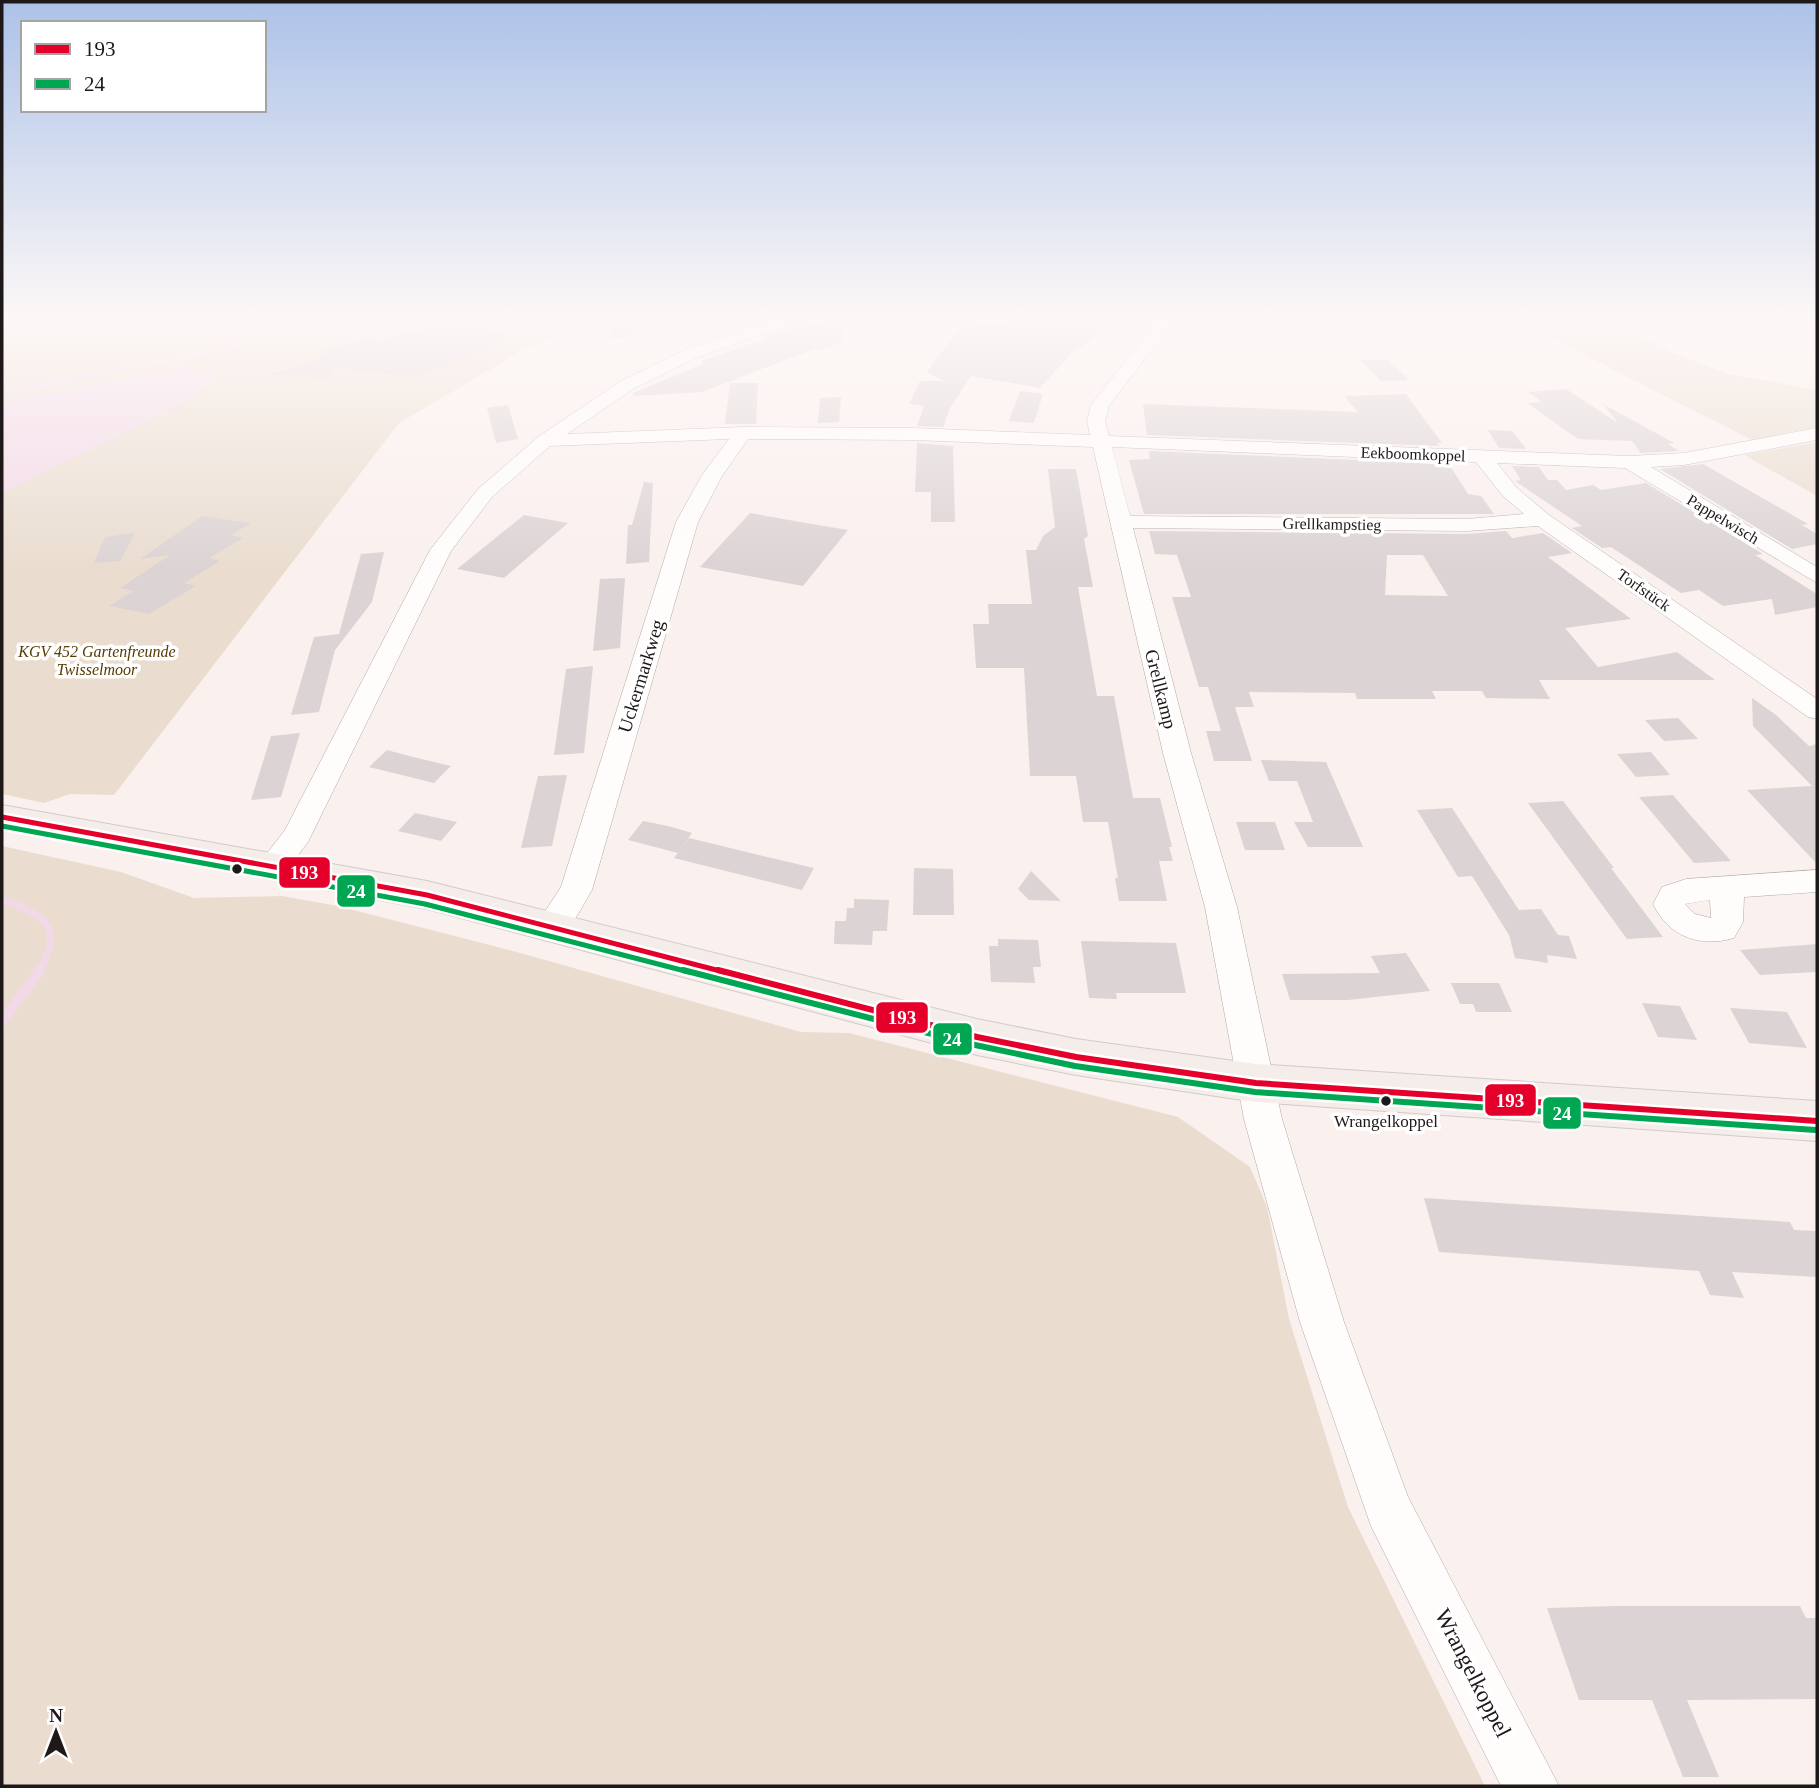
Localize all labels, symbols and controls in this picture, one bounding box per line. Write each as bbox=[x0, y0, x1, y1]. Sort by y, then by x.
legend bbox=[21, 21, 266, 112]
text: 193 bbox=[84, 37, 116, 61]
text: 24 bbox=[84, 72, 106, 96]
street label: Eekboomkoppel bbox=[1360, 444, 1466, 465]
street label: Pappelwisch bbox=[1683, 491, 1762, 548]
street label: Grellkampstieg bbox=[1283, 515, 1381, 534]
street label: Torfstück bbox=[1614, 566, 1674, 614]
street label: Uckermarkweg bbox=[614, 616, 668, 735]
park label: KGV 452 Gartenfreunde Twisselmoor bbox=[17, 643, 176, 678]
street label: Grellkamp bbox=[1141, 647, 1181, 731]
line badge: 193 bbox=[278, 856, 331, 889]
unlabelled marker bbox=[230, 862, 244, 876]
text: 193 bbox=[290, 862, 318, 883]
line badge: 24 bbox=[336, 874, 376, 908]
text: 24 bbox=[347, 881, 366, 902]
line badge: 193 bbox=[875, 1001, 929, 1034]
text: 193 bbox=[888, 1007, 916, 1028]
line badge: 24 bbox=[932, 1022, 973, 1056]
text: 24 bbox=[943, 1029, 962, 1050]
line badge: 193 bbox=[1484, 1083, 1537, 1117]
text: 193 bbox=[1496, 1090, 1524, 1111]
marker: Wrangelkoppel bbox=[1379, 1094, 1393, 1108]
line badge: 24 bbox=[1542, 1096, 1582, 1130]
text: 24 bbox=[1553, 1103, 1572, 1124]
place label: Wrangelkoppel bbox=[1334, 1112, 1438, 1131]
street label: Wrangelkoppel bbox=[1430, 1605, 1516, 1741]
north arrow bbox=[21, 1697, 91, 1767]
text: N bbox=[49, 1705, 63, 1726]

